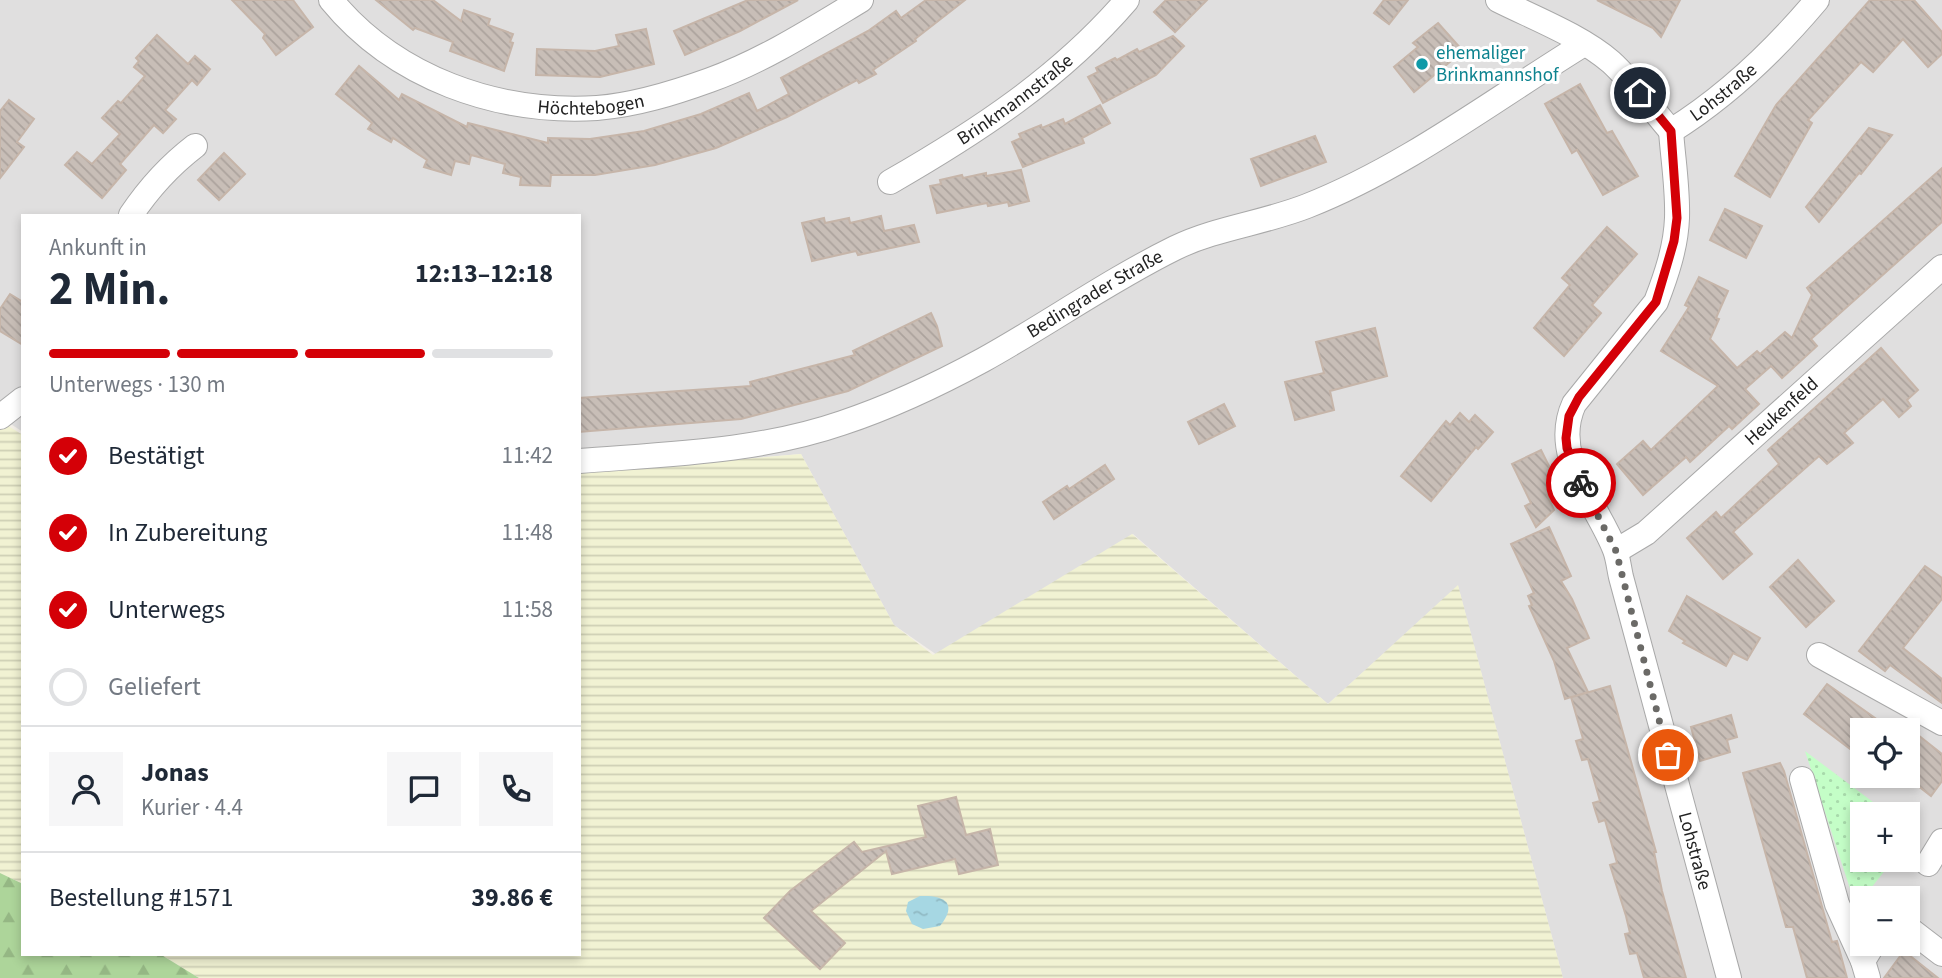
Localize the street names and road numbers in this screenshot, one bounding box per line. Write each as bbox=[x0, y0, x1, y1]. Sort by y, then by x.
street label: Brinkmannstraße bbox=[952, 48, 1079, 152]
street label: Lohstraße bbox=[1684, 57, 1763, 128]
street label: Höchtebogen bbox=[536, 87, 647, 122]
street label: Bedingrader Straße bbox=[1022, 243, 1168, 345]
street label: Heukenfeld bbox=[1738, 371, 1824, 452]
street label: Lohstraße bbox=[1671, 809, 1718, 893]

